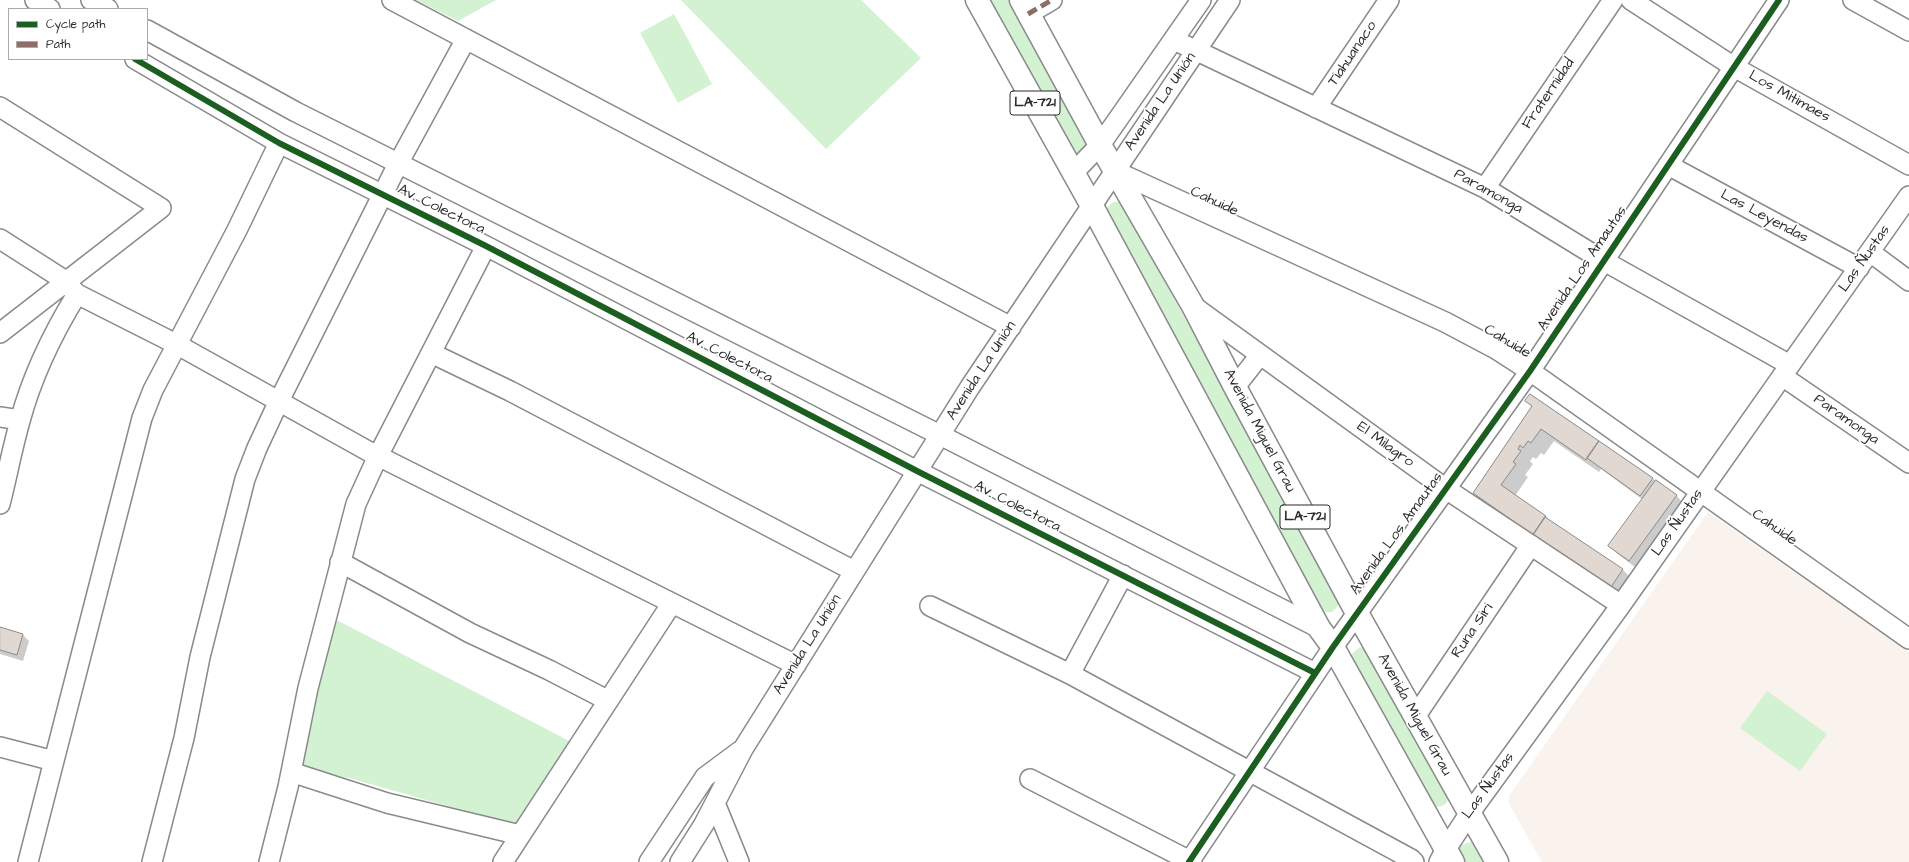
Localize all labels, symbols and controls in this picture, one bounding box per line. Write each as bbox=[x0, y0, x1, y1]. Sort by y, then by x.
legend bbox=[8, 8, 148, 60]
text: Cycle path bbox=[46, 16, 105, 33]
street label: Tiahuanaco bbox=[1325, 18, 1381, 90]
text: Path bbox=[46, 36, 71, 53]
street label: Avenida La Unión bbox=[1121, 49, 1201, 155]
street label: Fraternidad bbox=[1519, 55, 1579, 133]
street label: Los Mitimaes bbox=[1745, 67, 1833, 127]
road number: LA-721 bbox=[1010, 91, 1060, 115]
street label: Paramonga bbox=[1450, 166, 1526, 218]
street label: Av. Colectora bbox=[394, 181, 488, 239]
street label: Cahuide bbox=[1187, 183, 1241, 221]
street label: Las Leyendas bbox=[1717, 186, 1811, 248]
street label: Avenida Los Amautas bbox=[1535, 203, 1631, 335]
street label: Las Ñustas bbox=[1835, 222, 1895, 296]
street label: Avenida La Unión bbox=[943, 318, 1021, 424]
street label: Cahuide bbox=[1480, 321, 1534, 363]
street label: Av. Colectora bbox=[683, 328, 775, 388]
street label: Avenida Miguel Grau bbox=[1219, 366, 1299, 496]
street label: Paramonga bbox=[1810, 391, 1882, 449]
street label: El Milagro bbox=[1353, 418, 1417, 472]
street label: Avenida Los Amautas bbox=[1347, 469, 1447, 599]
street label: Av. Colectora bbox=[971, 477, 1063, 537]
street label: Las Ñustas bbox=[1648, 486, 1708, 560]
road number: LA-721 bbox=[1280, 505, 1330, 529]
street label: Cahuide bbox=[1748, 506, 1800, 550]
street label: Avenida La Unión bbox=[770, 592, 846, 698]
street label: Runa Siri bbox=[1448, 600, 1498, 662]
street label: Avenida Miguel Grau bbox=[1373, 651, 1455, 779]
street label: Las Ñustas bbox=[1459, 749, 1519, 823]

